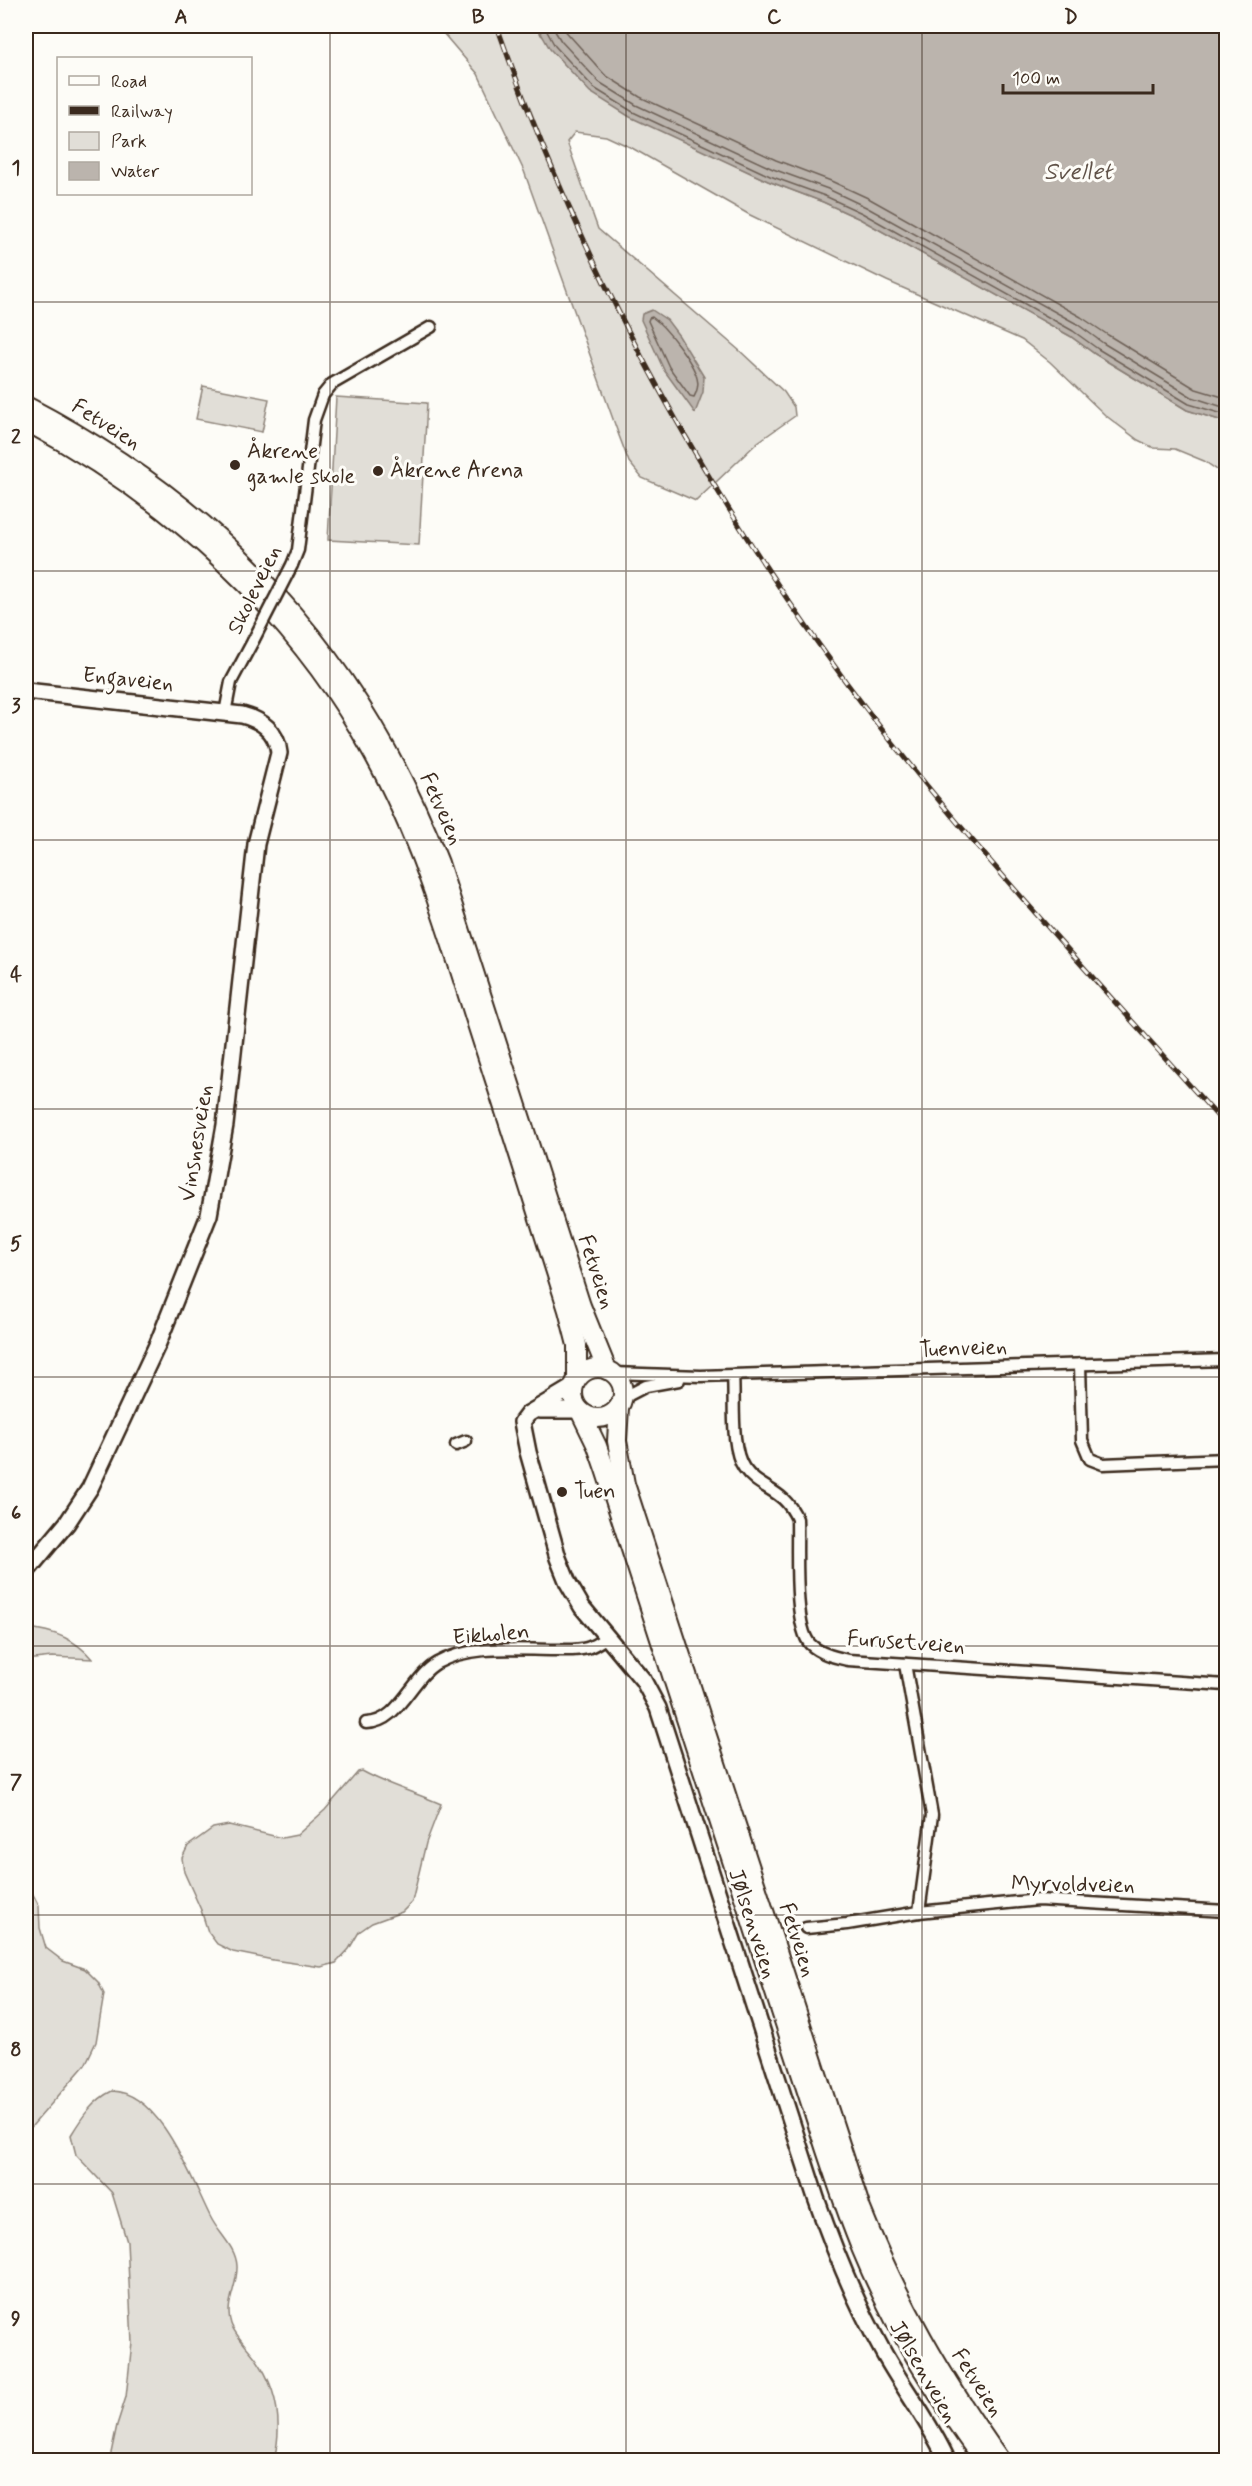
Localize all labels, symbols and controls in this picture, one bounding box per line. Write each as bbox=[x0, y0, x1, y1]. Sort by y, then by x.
text: A bbox=[174, 4, 188, 31]
text: B bbox=[472, 4, 485, 31]
text: C bbox=[767, 4, 782, 31]
text: D bbox=[1064, 4, 1078, 31]
legend bbox=[57, 57, 252, 195]
scale bar bbox=[1003, 57, 1153, 95]
text: 100 m bbox=[1012, 67, 1060, 91]
text: Road bbox=[111, 70, 147, 94]
text: Railway bbox=[111, 100, 173, 124]
text: Park bbox=[111, 130, 147, 154]
text: 1 bbox=[12, 155, 20, 182]
water label: Svellet bbox=[1044, 157, 1114, 188]
text: Water bbox=[111, 160, 160, 184]
street label: Fetveien bbox=[66, 393, 146, 457]
text: 2 bbox=[11, 424, 21, 451]
place label: Åkrene gamle skole bbox=[247, 437, 355, 492]
place label: Åkrene Arena bbox=[390, 456, 523, 485]
marker: Åkrene gamle skole bbox=[228, 458, 242, 472]
marker: Åkrene Arena bbox=[371, 464, 385, 478]
street label: Skoleveien bbox=[221, 541, 289, 639]
street label: Engaveien bbox=[81, 661, 175, 702]
text: 3 bbox=[11, 693, 21, 720]
street label: Fetveien bbox=[413, 768, 469, 850]
text: 4 bbox=[10, 962, 22, 989]
street label: Vinsnesveien bbox=[174, 1083, 220, 1203]
text: 5 bbox=[10, 1231, 22, 1258]
street label: Fetveien bbox=[571, 1231, 621, 1313]
street label: Tuenveien bbox=[918, 1333, 1008, 1365]
place label: Tuen bbox=[574, 1478, 616, 1506]
marker: Tuen bbox=[555, 1485, 569, 1499]
text: 6 bbox=[11, 1500, 21, 1527]
street label: Eikholen bbox=[451, 1618, 531, 1652]
street label: Furusetveien bbox=[846, 1625, 966, 1661]
text: 7 bbox=[10, 1769, 22, 1796]
street label: Jølsenveien bbox=[721, 1865, 783, 1983]
street label: Myrvoldveien bbox=[1011, 1870, 1135, 1900]
street label: Fetveien bbox=[772, 1899, 822, 1981]
text: 8 bbox=[10, 2037, 22, 2064]
text: 9 bbox=[11, 2306, 21, 2333]
street label: Jølsenveien bbox=[882, 2316, 964, 2428]
street label: Fetveien bbox=[944, 2343, 1010, 2423]

